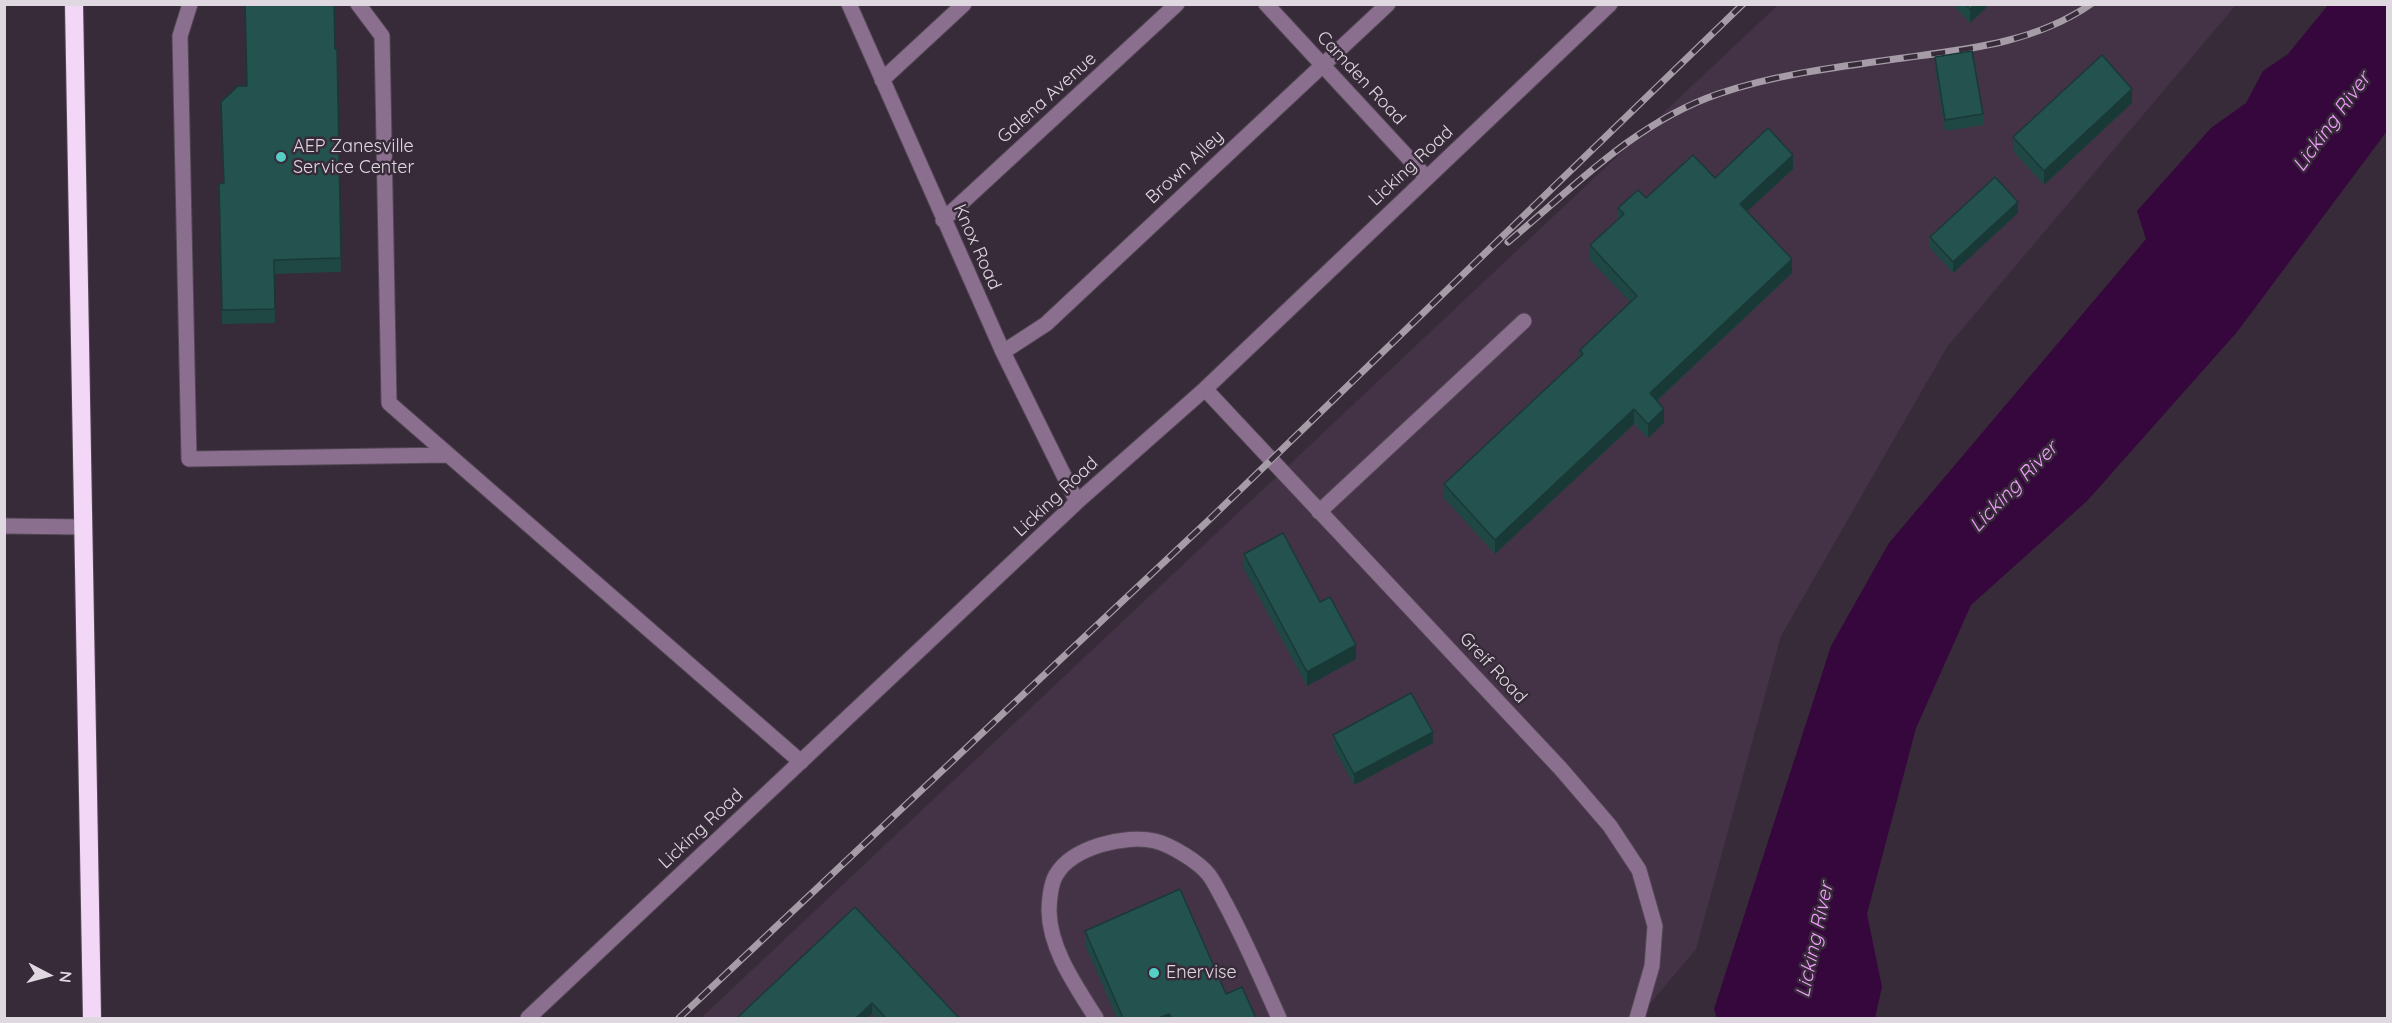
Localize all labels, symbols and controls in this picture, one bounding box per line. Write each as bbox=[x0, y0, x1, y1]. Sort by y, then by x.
street label: Camden Road bbox=[1312, 27, 1410, 129]
street label: Galena Avenue bbox=[993, 48, 1101, 148]
water label: Licking River bbox=[2288, 68, 2376, 176]
street label: Licking Road bbox=[1364, 121, 1458, 211]
street label: Brown Alley bbox=[1142, 126, 1228, 208]
place label: AEP Zanesville Service Center bbox=[293, 136, 414, 178]
marker: AEP Zanesville Service Center bbox=[274, 150, 288, 164]
street label: Knox Road bbox=[949, 201, 1005, 293]
water label: Licking River bbox=[1965, 437, 2063, 537]
street label: Licking Road bbox=[1009, 452, 1103, 542]
street label: Greif Road bbox=[1455, 628, 1531, 708]
street label: Licking Road bbox=[654, 784, 748, 874]
water label: Licking River bbox=[1791, 880, 1839, 1000]
north arrow bbox=[18, 945, 78, 1005]
place label: Enervise bbox=[1166, 962, 1237, 984]
marker: Enervise bbox=[1147, 966, 1161, 980]
text: N bbox=[55, 970, 76, 984]

